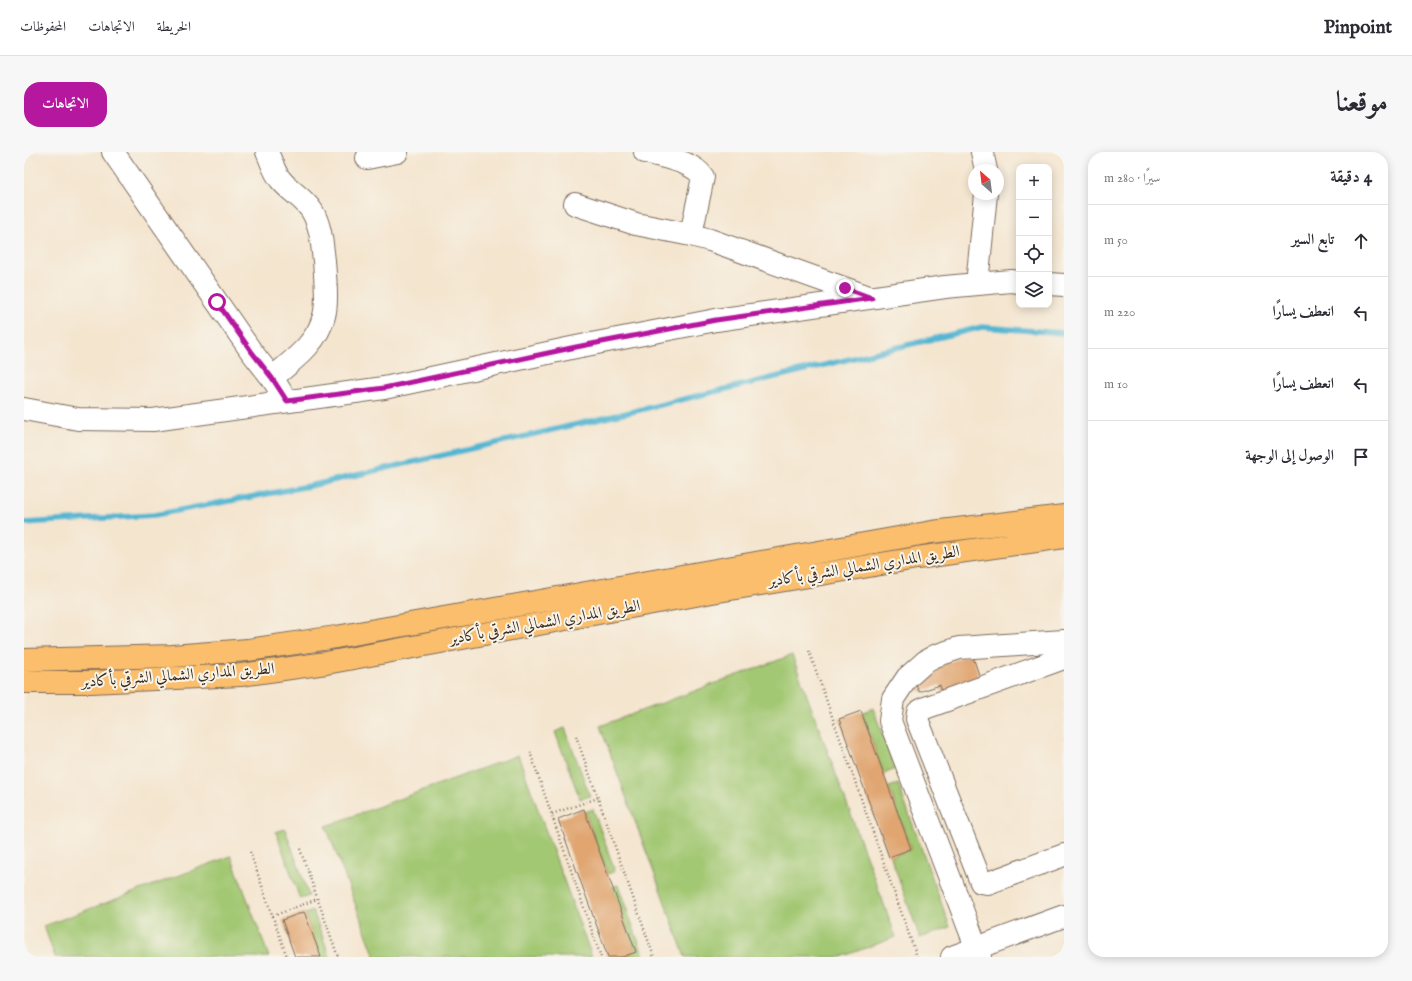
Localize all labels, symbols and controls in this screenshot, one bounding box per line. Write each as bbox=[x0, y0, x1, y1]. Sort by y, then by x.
text: Pinpoint bbox=[1324, 16, 1392, 40]
text: المحفوظات bbox=[20, 18, 66, 36]
text: الاتجاهات bbox=[88, 18, 135, 36]
text: الخريطة bbox=[157, 18, 191, 36]
button: الاتجاهات bbox=[24, 82, 107, 127]
text: موقعنا bbox=[1336, 86, 1388, 121]
north arrow bbox=[968, 164, 1004, 200]
map controls bbox=[1016, 164, 1052, 308]
button: + bbox=[1016, 164, 1052, 200]
text: 4 دقيقة bbox=[1330, 167, 1372, 188]
text: سيرًا · 280 m bbox=[1104, 170, 1160, 187]
button: − bbox=[1016, 200, 1052, 236]
text: تابع السير bbox=[1292, 230, 1334, 249]
icon: ahead bbox=[1350, 230, 1372, 252]
text: 50 m bbox=[1104, 232, 1128, 249]
button: locate bbox=[1016, 236, 1052, 272]
button: layers bbox=[1016, 272, 1052, 308]
route end bbox=[836, 279, 854, 297]
route start bbox=[208, 293, 226, 311]
text: انعطف يسارًا bbox=[1272, 302, 1334, 321]
icon: left bbox=[1350, 302, 1372, 324]
text: 220 m bbox=[1104, 304, 1135, 321]
text: انعطف يسارًا bbox=[1272, 374, 1334, 393]
icon: left bbox=[1350, 374, 1372, 396]
text: 10 m bbox=[1104, 376, 1128, 393]
text: الوصول إلى الوجهة bbox=[1245, 446, 1334, 465]
icon: arrive bbox=[1350, 446, 1372, 468]
street label: الطريق المداري الشمالي الشرقي بأكادير bbox=[764, 539, 961, 593]
street label: الطريق المداري الشمالي الشرقي بأكادير bbox=[446, 593, 642, 651]
street label: الطريق المداري الشمالي الشرقي بأكادير bbox=[79, 656, 275, 694]

